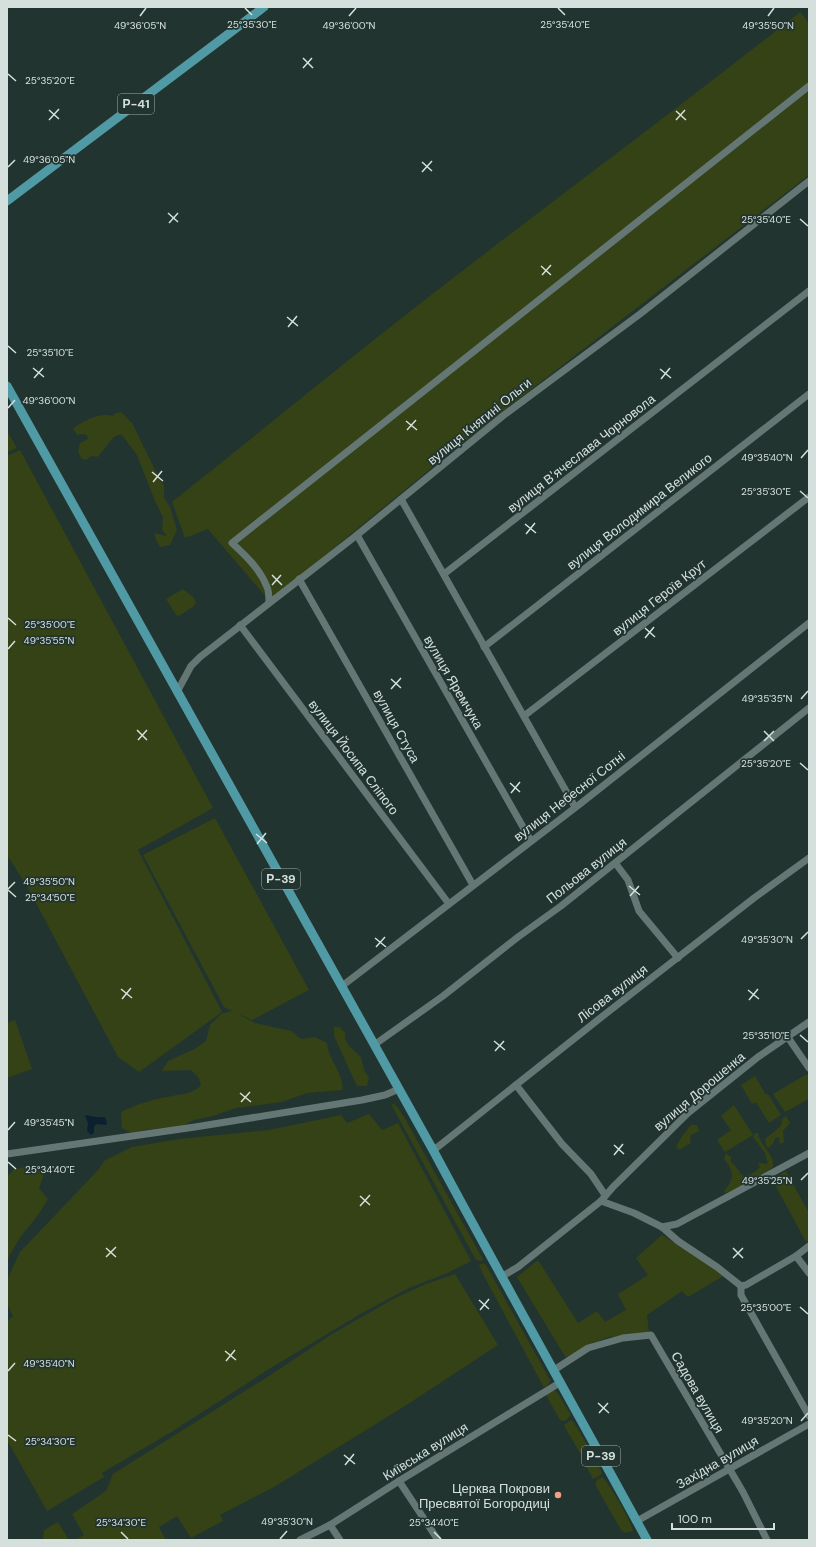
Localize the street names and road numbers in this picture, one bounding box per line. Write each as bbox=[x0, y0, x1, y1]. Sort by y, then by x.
road number: Р-41 bbox=[118, 94, 154, 114]
street label: вулиця Княгині Ольги bbox=[424, 374, 535, 469]
street label: вулиця Вʼячеслава Чорновола bbox=[504, 390, 659, 516]
street label: вулиця Володимира Великого bbox=[563, 449, 715, 573]
street label: вулиця Героїв Крут bbox=[609, 555, 710, 639]
street label: вулиця Яремчука bbox=[420, 633, 488, 733]
street label: вулиця Стуса bbox=[369, 687, 424, 767]
street label: вулиця Йосипа Сліпого bbox=[305, 696, 402, 818]
street label: вулиця Небесної Сотні bbox=[510, 747, 629, 845]
street label: Польова вулиця bbox=[543, 834, 630, 907]
road number: Р-39 bbox=[262, 869, 300, 889]
street label: Лісова вулиця bbox=[574, 961, 651, 1026]
street label: вулиця Дорошенка bbox=[650, 1048, 749, 1135]
street label: Садова вулиця bbox=[667, 1349, 728, 1436]
street label: Київська вулиця bbox=[379, 1418, 471, 1484]
street label: Західна вулиця bbox=[673, 1432, 761, 1493]
road number: Р-39 bbox=[582, 1446, 620, 1466]

